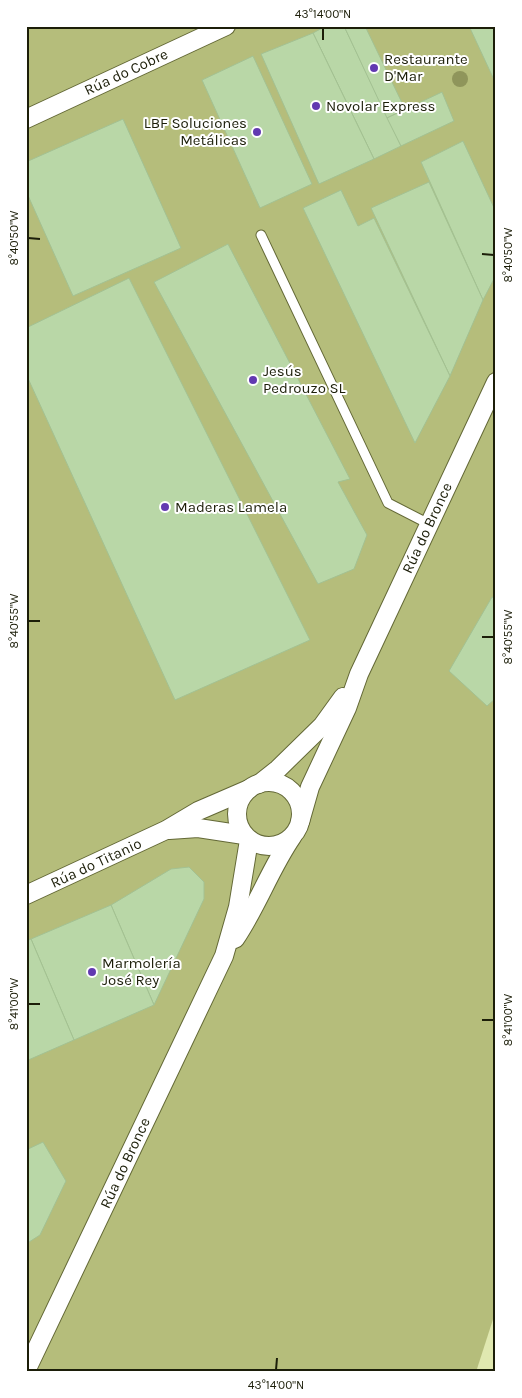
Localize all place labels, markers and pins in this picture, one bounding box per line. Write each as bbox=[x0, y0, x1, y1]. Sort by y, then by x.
place label: Restaurante D'Mar bbox=[384, 50, 468, 85]
marker: Restaurante D'Mar bbox=[368, 62, 380, 74]
place label: Novolar Express bbox=[326, 97, 435, 115]
marker: Novolar Express bbox=[310, 100, 322, 112]
place label: LBF Soluciones Metálicas bbox=[144, 114, 247, 149]
marker: LBF Soluciones Metálicas bbox=[251, 126, 263, 138]
place label: Jesús Pedrouzo SL bbox=[263, 362, 346, 397]
marker: Jesús Pedrouzo SL bbox=[247, 374, 259, 386]
place label: Maderas Lamela bbox=[175, 498, 287, 516]
marker: Maderas Lamela bbox=[159, 501, 171, 513]
place label: Marmolería José Rey bbox=[102, 954, 181, 989]
marker: Marmolería José Rey bbox=[86, 966, 98, 978]

